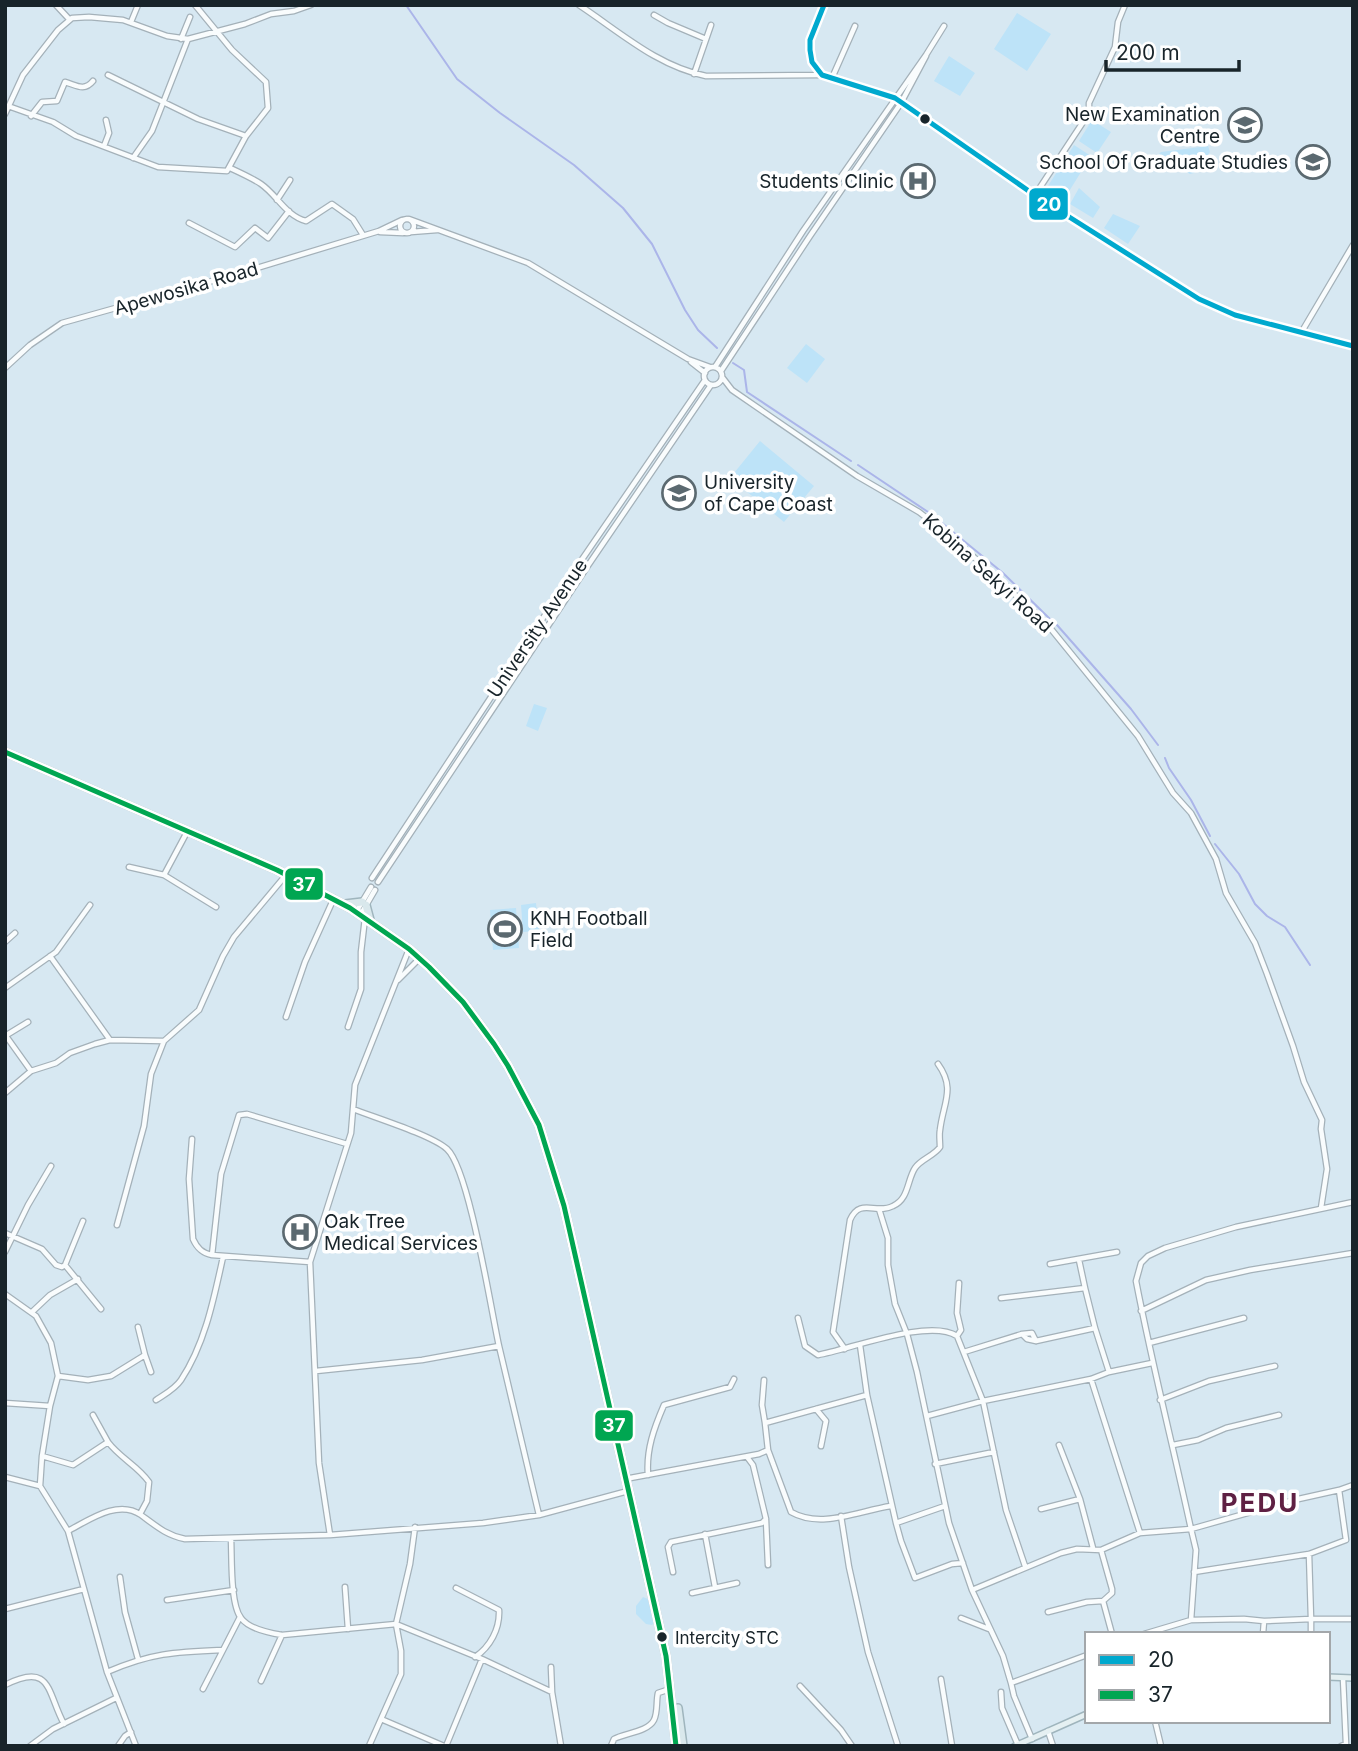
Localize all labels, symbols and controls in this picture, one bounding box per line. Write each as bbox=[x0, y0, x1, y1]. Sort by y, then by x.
scale bar bbox=[1106, 28, 1239, 72]
text: 200 m bbox=[1116, 40, 1180, 65]
place label: New Examination Centre bbox=[1065, 103, 1220, 148]
school or university icon: New Examination Centre bbox=[1226, 106, 1264, 144]
unlabelled marker bbox=[918, 112, 932, 126]
school or university icon: School Of Graduate Studies bbox=[1294, 143, 1332, 181]
place label: School Of Graduate Studies bbox=[1039, 151, 1288, 174]
hospital icon: Students Clinic bbox=[899, 162, 937, 200]
place label: Students Clinic bbox=[759, 170, 894, 193]
line badge: 20 bbox=[1028, 187, 1069, 221]
text: 20 bbox=[1037, 193, 1061, 216]
street label: Apewosika Road bbox=[111, 257, 261, 320]
place label: University of Cape Coast bbox=[704, 471, 833, 516]
school or university icon: University of Cape Coast bbox=[660, 474, 698, 512]
street label: Kobina Sekyi Road bbox=[918, 509, 1057, 638]
street label: University Avenue bbox=[482, 554, 592, 702]
line badge: 37 bbox=[284, 867, 324, 901]
text: 37 bbox=[292, 873, 316, 896]
place label: KNH Football Field bbox=[530, 907, 648, 952]
sports icon: KNH Football Field bbox=[486, 910, 524, 948]
place label: Oak Tree Medical Services bbox=[324, 1210, 478, 1255]
hospital icon: Oak Tree Medical Services bbox=[281, 1213, 319, 1251]
line badge: 37 bbox=[594, 1409, 634, 1442]
text: 37 bbox=[602, 1414, 626, 1437]
district label: PEDU bbox=[1221, 1487, 1299, 1518]
place label: Intercity STC bbox=[675, 1628, 779, 1648]
marker: Intercity STC bbox=[655, 1630, 669, 1644]
legend bbox=[1085, 1632, 1330, 1723]
text: 20 bbox=[1148, 1647, 1174, 1672]
text: 37 bbox=[1148, 1682, 1173, 1707]

